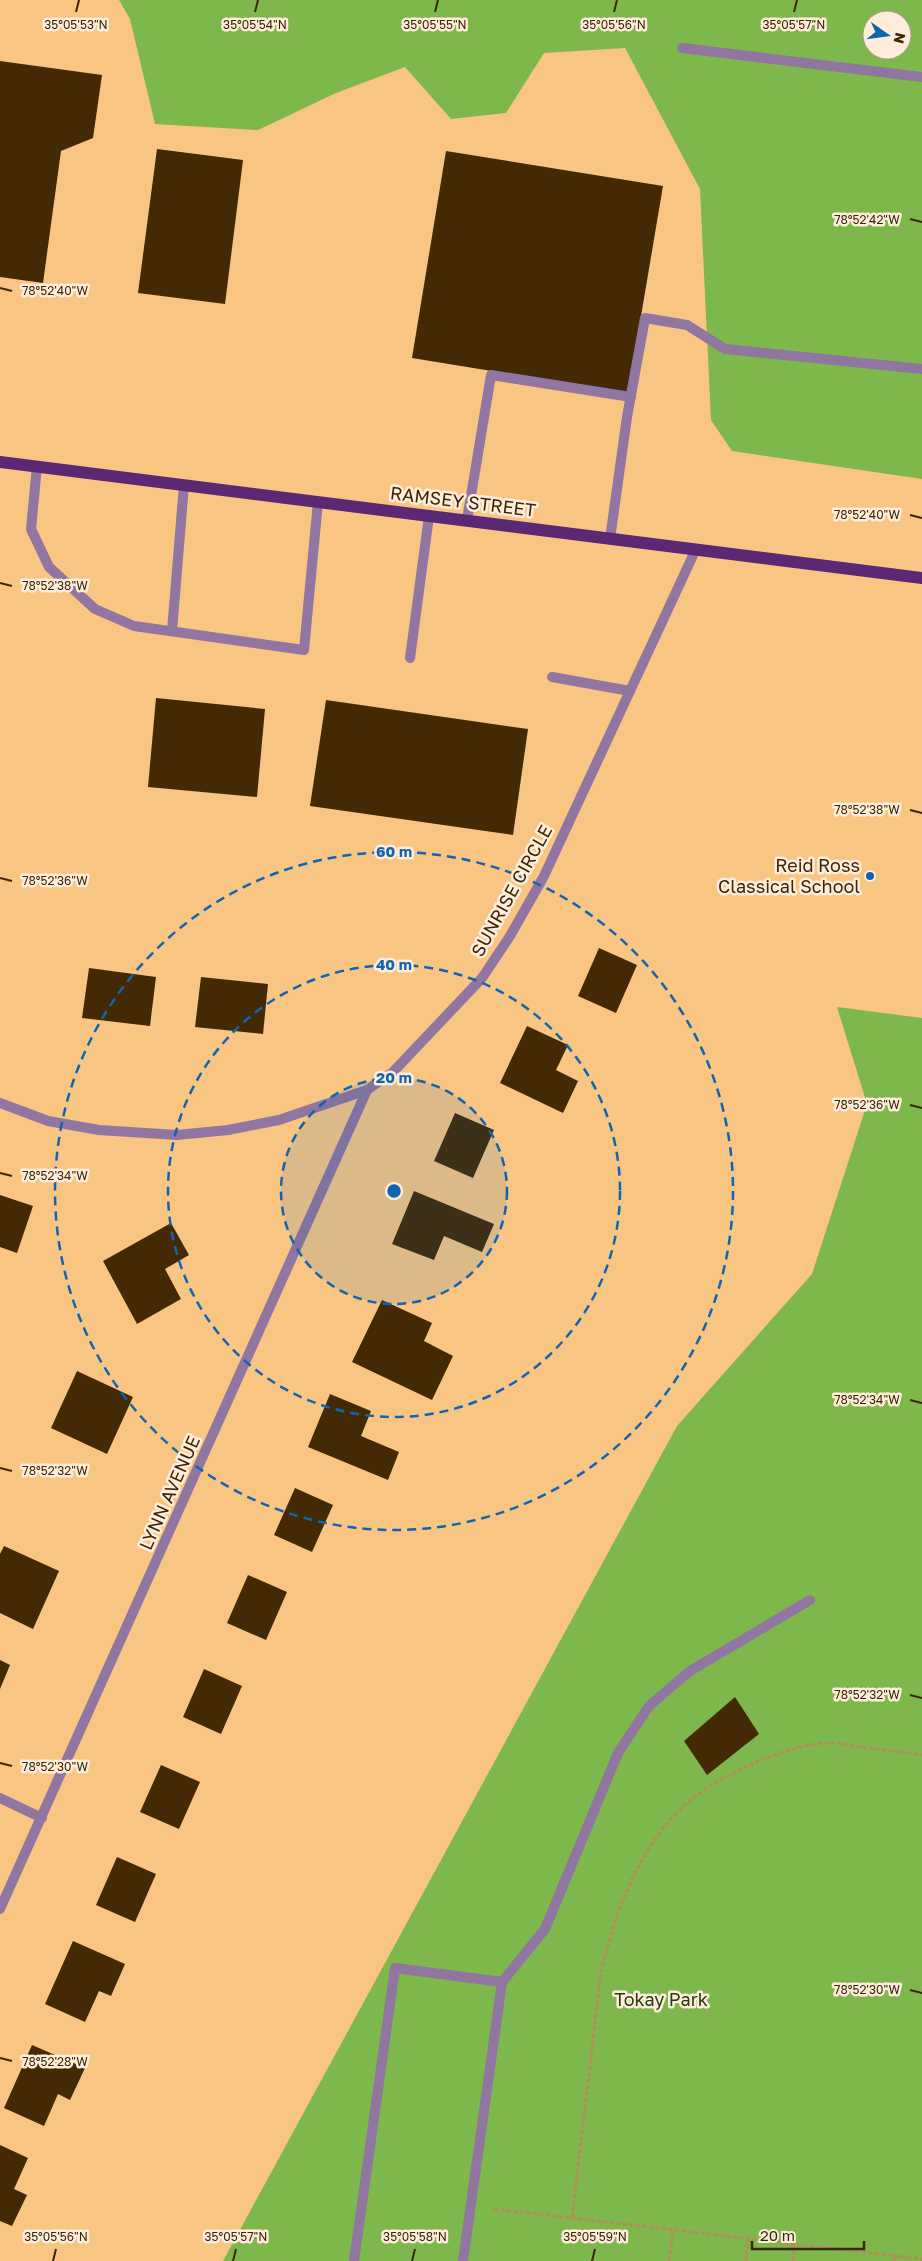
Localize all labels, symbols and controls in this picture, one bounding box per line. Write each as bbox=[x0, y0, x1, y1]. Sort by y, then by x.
north arrow bbox=[862, 10, 912, 60]
text: 35°05'53"N bbox=[44, 17, 108, 32]
text: 35°05'54"N bbox=[223, 17, 287, 32]
text: 35°05'55"N bbox=[403, 17, 467, 32]
text: 35°05'56"N bbox=[582, 17, 646, 32]
text: 35°05'57"N bbox=[763, 17, 825, 32]
text: N bbox=[891, 31, 910, 45]
text: 78°52'42"W bbox=[834, 212, 900, 227]
text: 78°52'40"W bbox=[22, 283, 89, 298]
street label: RAMSEY STREET bbox=[389, 481, 537, 521]
text: 78°52'40"W bbox=[834, 507, 901, 522]
text: 78°52'38"W bbox=[22, 578, 88, 593]
text: 78°52'38"W bbox=[834, 802, 900, 817]
street label: SUNRISE CIRCLE bbox=[466, 821, 556, 960]
text: 60 m bbox=[376, 842, 412, 860]
place label: Reid Ross Classical School bbox=[718, 854, 860, 897]
marker: Reid Ross Classical School bbox=[864, 870, 876, 882]
text: 78°52'36"W bbox=[22, 873, 88, 888]
text: 40 m bbox=[376, 955, 412, 973]
text: 20 m bbox=[376, 1068, 412, 1086]
text: 78°52'36"W bbox=[834, 1097, 900, 1112]
text: 78°52'34"W bbox=[22, 1168, 88, 1183]
centre of rings bbox=[385, 1182, 403, 1200]
text: 78°52'34"W bbox=[834, 1392, 900, 1407]
street label: LYNN AVENUE bbox=[134, 1432, 204, 1553]
text: 78°52'32"W bbox=[22, 1463, 88, 1478]
text: 78°52'32"W bbox=[834, 1687, 900, 1702]
text: 78°52'30"W bbox=[22, 1759, 88, 1774]
text: 78°52'30"W bbox=[834, 1982, 900, 1997]
park label: Tokay Park bbox=[614, 1988, 708, 2010]
text: 78°52'28"W bbox=[22, 2054, 88, 2069]
scale bar bbox=[752, 2218, 864, 2250]
text: 20 m bbox=[760, 2226, 795, 2244]
text: 35°05'56"N bbox=[24, 2229, 88, 2244]
text: 35°05'57"N bbox=[205, 2229, 267, 2244]
text: 35°05'58"N bbox=[383, 2229, 447, 2244]
text: 35°05'59"N bbox=[563, 2229, 627, 2244]

